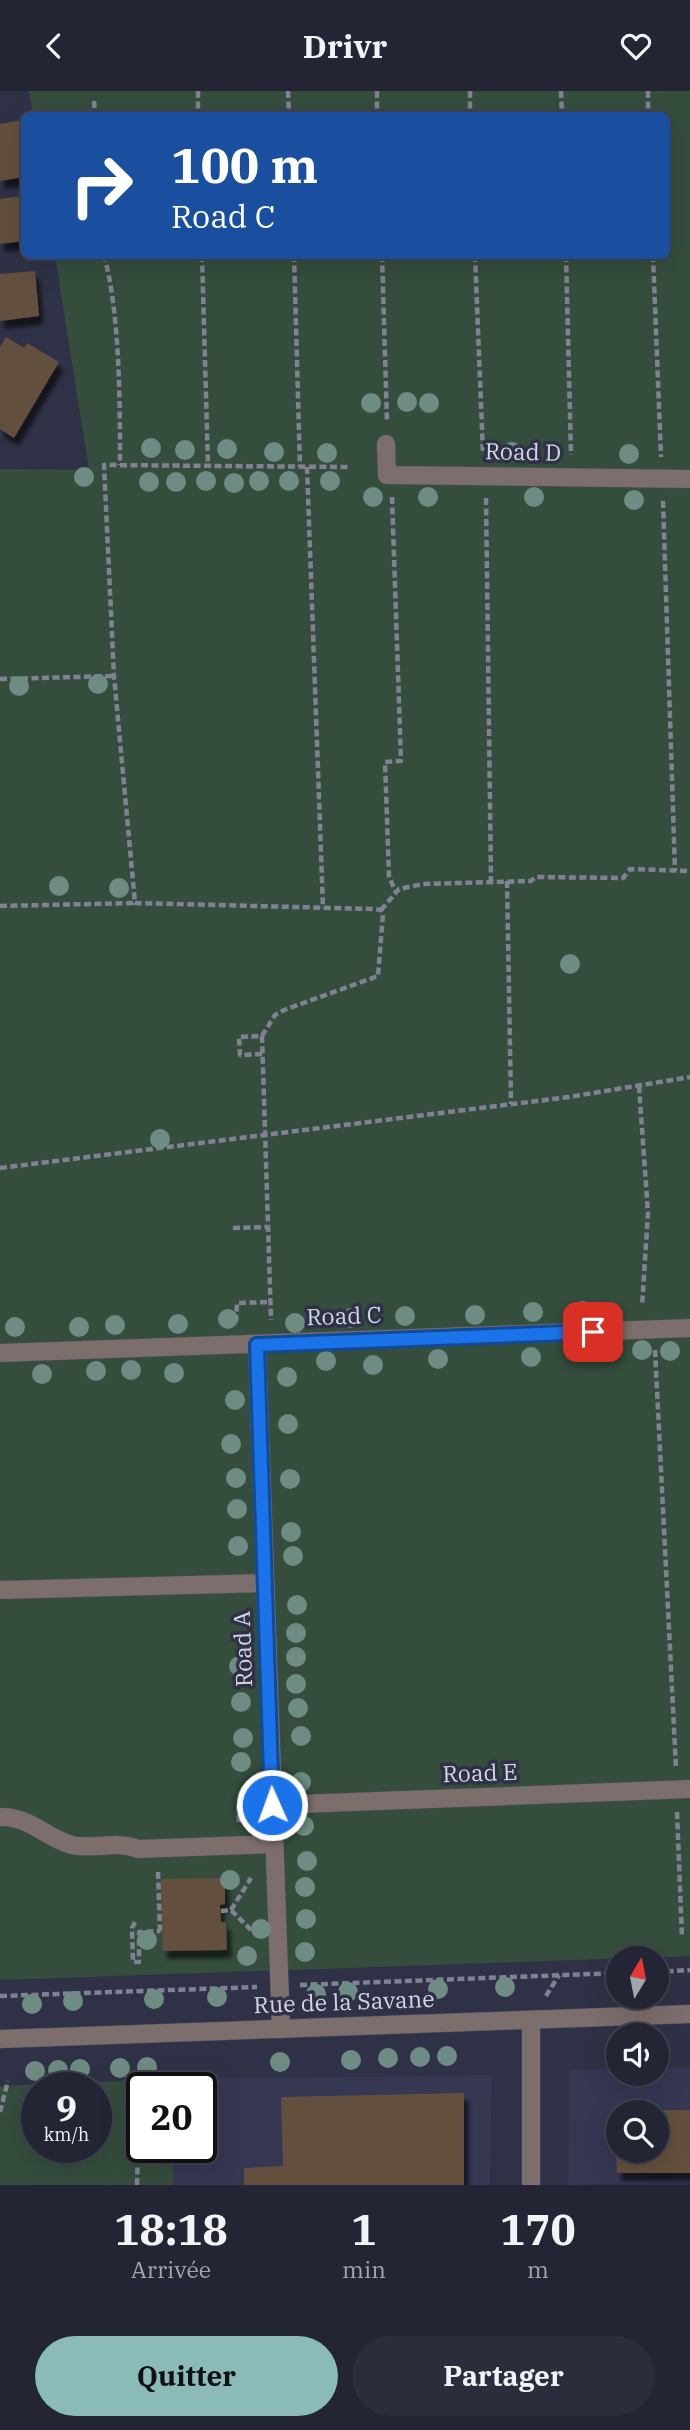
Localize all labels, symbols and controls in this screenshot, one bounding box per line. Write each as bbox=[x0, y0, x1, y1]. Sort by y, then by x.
text: Drivr bbox=[303, 25, 387, 67]
icon: back bbox=[35, 27, 73, 65]
icon: heart bbox=[617, 27, 655, 65]
text: 100 m bbox=[171, 133, 318, 196]
icon: right bbox=[56, 140, 147, 231]
text: Road C bbox=[171, 195, 276, 237]
street label: Road D bbox=[485, 435, 561, 467]
street label: Road C bbox=[306, 1299, 382, 1331]
pin bbox=[563, 1302, 623, 1362]
icon: arrive bbox=[574, 1313, 612, 1351]
street label: Road A bbox=[226, 1610, 258, 1688]
street label: Road E bbox=[442, 1756, 518, 1788]
position arrow bbox=[235, 1768, 309, 1842]
north arrow bbox=[606, 1946, 668, 2009]
map controls bbox=[606, 1946, 669, 2163]
street label: Rue de la Savane bbox=[253, 1983, 435, 2019]
button: sound bbox=[606, 2023, 669, 2086]
speed limit sign: 20 bbox=[126, 2072, 217, 2163]
text: 9 bbox=[56, 2085, 77, 2131]
button: search bbox=[606, 2100, 669, 2163]
text: km/h bbox=[44, 2123, 89, 2146]
text: 18:18 bbox=[114, 2202, 228, 2257]
text: 1 bbox=[351, 2202, 377, 2257]
text: 170 bbox=[500, 2202, 576, 2257]
text: Arrivée bbox=[131, 2254, 211, 2284]
text: min bbox=[342, 2254, 386, 2284]
text: m bbox=[527, 2254, 549, 2284]
button: Quitter bbox=[35, 2336, 338, 2416]
button: Partager bbox=[352, 2336, 655, 2416]

